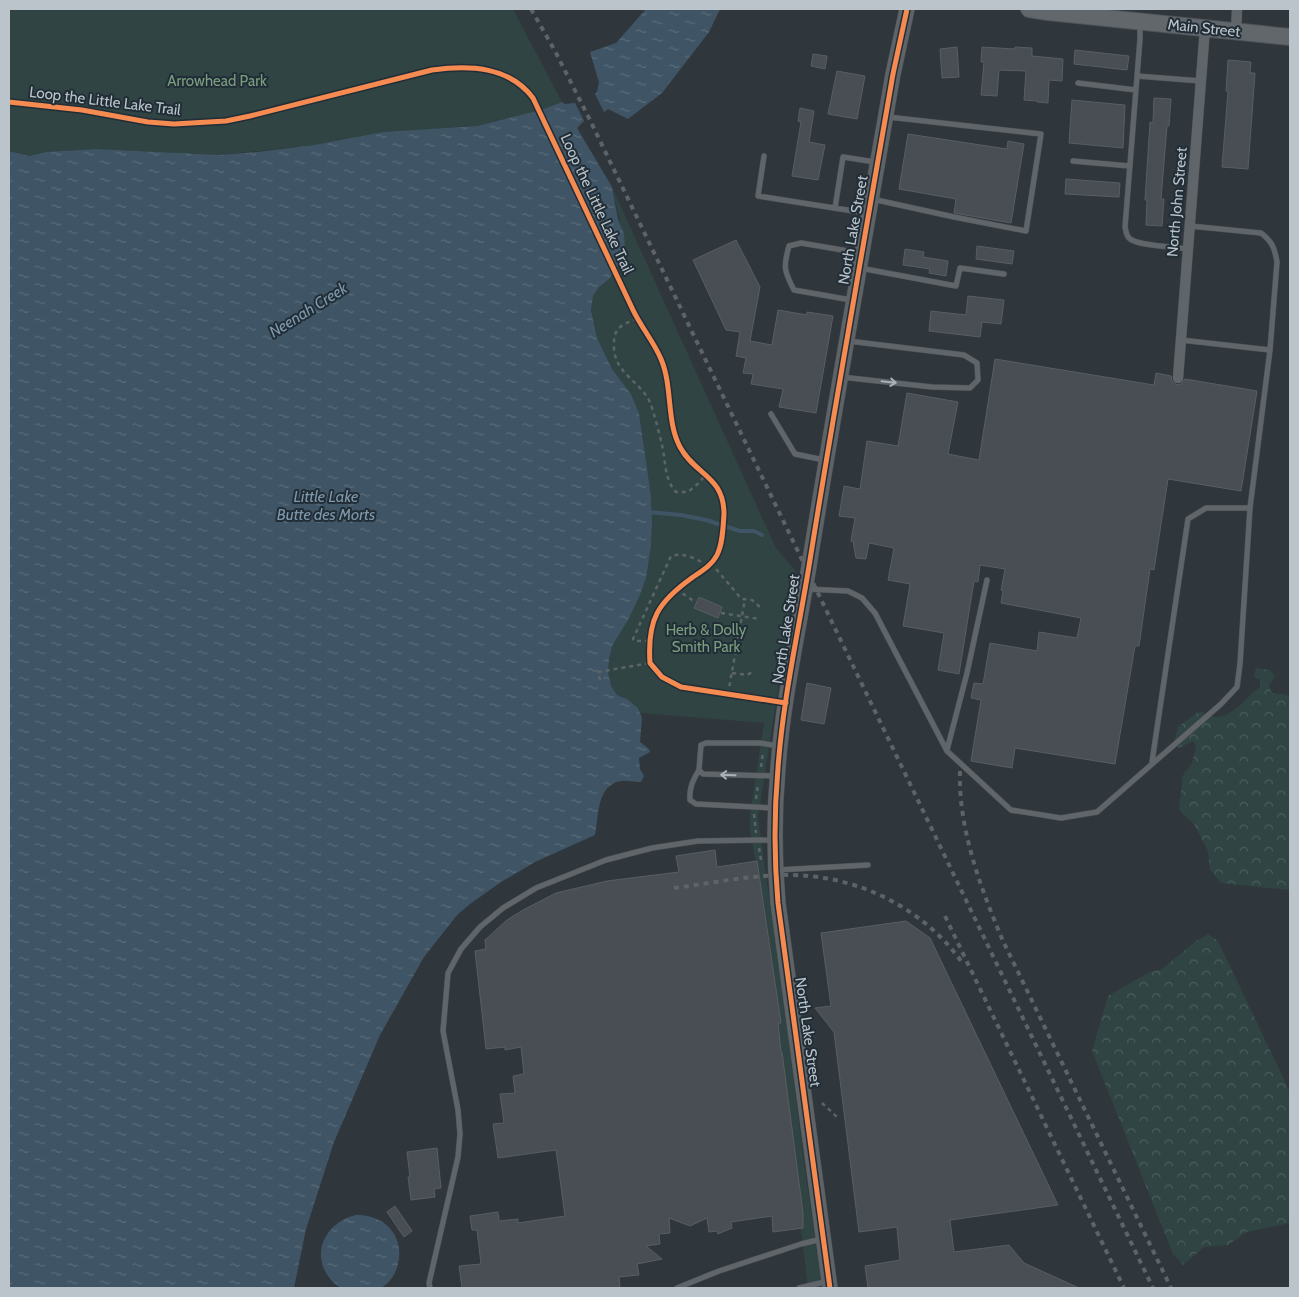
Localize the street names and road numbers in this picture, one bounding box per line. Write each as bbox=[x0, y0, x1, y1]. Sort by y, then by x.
street label: Main Street bbox=[1167, 15, 1241, 41]
street label: Loop the Little Lake Trail bbox=[28, 83, 182, 119]
street label: Loop the Little Lake Trail bbox=[557, 131, 638, 277]
street label: North John Street bbox=[1163, 146, 1191, 258]
street label: North Lake Street bbox=[835, 174, 871, 286]
street label: North Lake Street bbox=[768, 573, 804, 685]
street label: North Lake Street bbox=[791, 976, 825, 1088]

